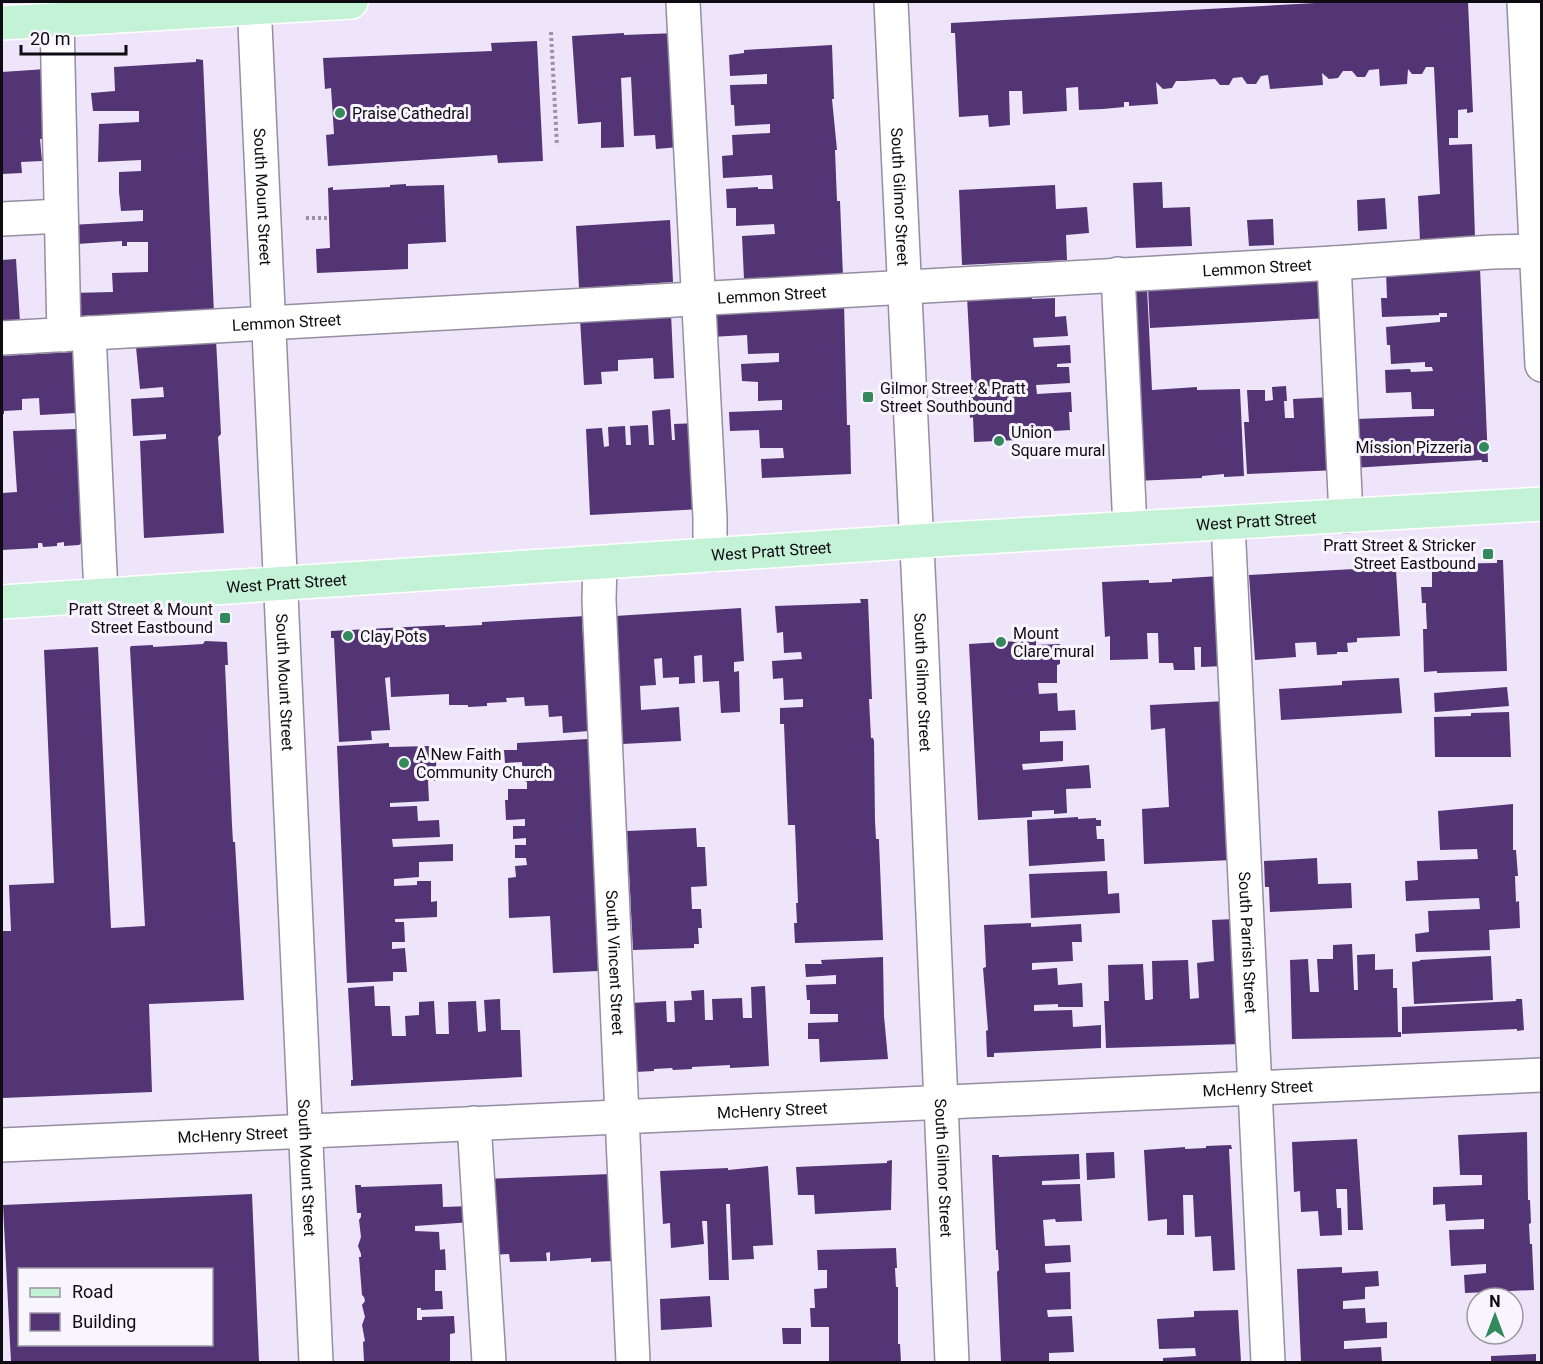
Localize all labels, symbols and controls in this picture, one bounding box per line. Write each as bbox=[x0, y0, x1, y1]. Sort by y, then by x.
scale bar bbox=[21, 18, 126, 56]
text: 20 m bbox=[30, 28, 70, 49]
place label: Praise Cathedral bbox=[352, 104, 469, 123]
marker: Praise Cathedral bbox=[333, 106, 347, 120]
street label: South Gilmor Street bbox=[887, 127, 913, 267]
street label: South Mount Street bbox=[250, 128, 276, 266]
street label: Lemmon Street bbox=[1202, 255, 1312, 280]
street label: Lemmon Street bbox=[717, 282, 827, 307]
street label: Lemmon Street bbox=[231, 309, 342, 335]
place label: Gilmor Street & Pratt Street Southbound bbox=[880, 379, 1026, 416]
marker: Gilmor Street & Pratt Street Southbound bbox=[861, 390, 875, 404]
place label: Union Square mural bbox=[1011, 423, 1105, 460]
marker: Union Square mural bbox=[992, 434, 1006, 448]
place label: Mission Pizzeria bbox=[1356, 438, 1472, 457]
marker: Mission Pizzeria bbox=[1477, 440, 1491, 454]
street label: West Pratt Street bbox=[1196, 508, 1317, 534]
place label: Pratt Street & Stricker Street Eastbound bbox=[1323, 536, 1477, 573]
street label: West Pratt Street bbox=[711, 537, 832, 564]
marker: Pratt Street & Stricker Street Eastbound bbox=[1481, 547, 1495, 561]
street label: West Pratt Street bbox=[226, 570, 347, 597]
place label: Pratt Street & Mount Street Eastbound bbox=[69, 600, 213, 637]
marker: Pratt Street & Mount Street Eastbound bbox=[218, 611, 232, 625]
street label: South Gilmor Street bbox=[911, 612, 936, 752]
street label: South Mount Street bbox=[272, 613, 298, 751]
place label: Mount Clare mural bbox=[1013, 624, 1094, 661]
place label: Clay Pots bbox=[360, 627, 427, 646]
marker: Clay Pots bbox=[341, 629, 355, 643]
marker: Mount Clare mural bbox=[994, 635, 1008, 649]
place label: A New Faith Community Church bbox=[416, 745, 552, 782]
marker: A New Faith Community Church bbox=[397, 756, 411, 770]
street label: South Parrish Street bbox=[1235, 871, 1261, 1014]
street label: South Vincent Street bbox=[602, 890, 628, 1036]
street label: McHenry Street bbox=[1202, 1076, 1313, 1100]
street label: McHenry Street bbox=[717, 1098, 828, 1122]
street label: South Gilmor Street bbox=[931, 1098, 956, 1238]
street label: South Mount Street bbox=[295, 1099, 320, 1237]
street label: McHenry Street bbox=[177, 1123, 288, 1147]
legend bbox=[18, 1268, 213, 1346]
text: Road bbox=[72, 1281, 113, 1302]
north arrow bbox=[1465, 1286, 1525, 1346]
text: N bbox=[1489, 1292, 1501, 1311]
text: Building bbox=[72, 1311, 136, 1332]

